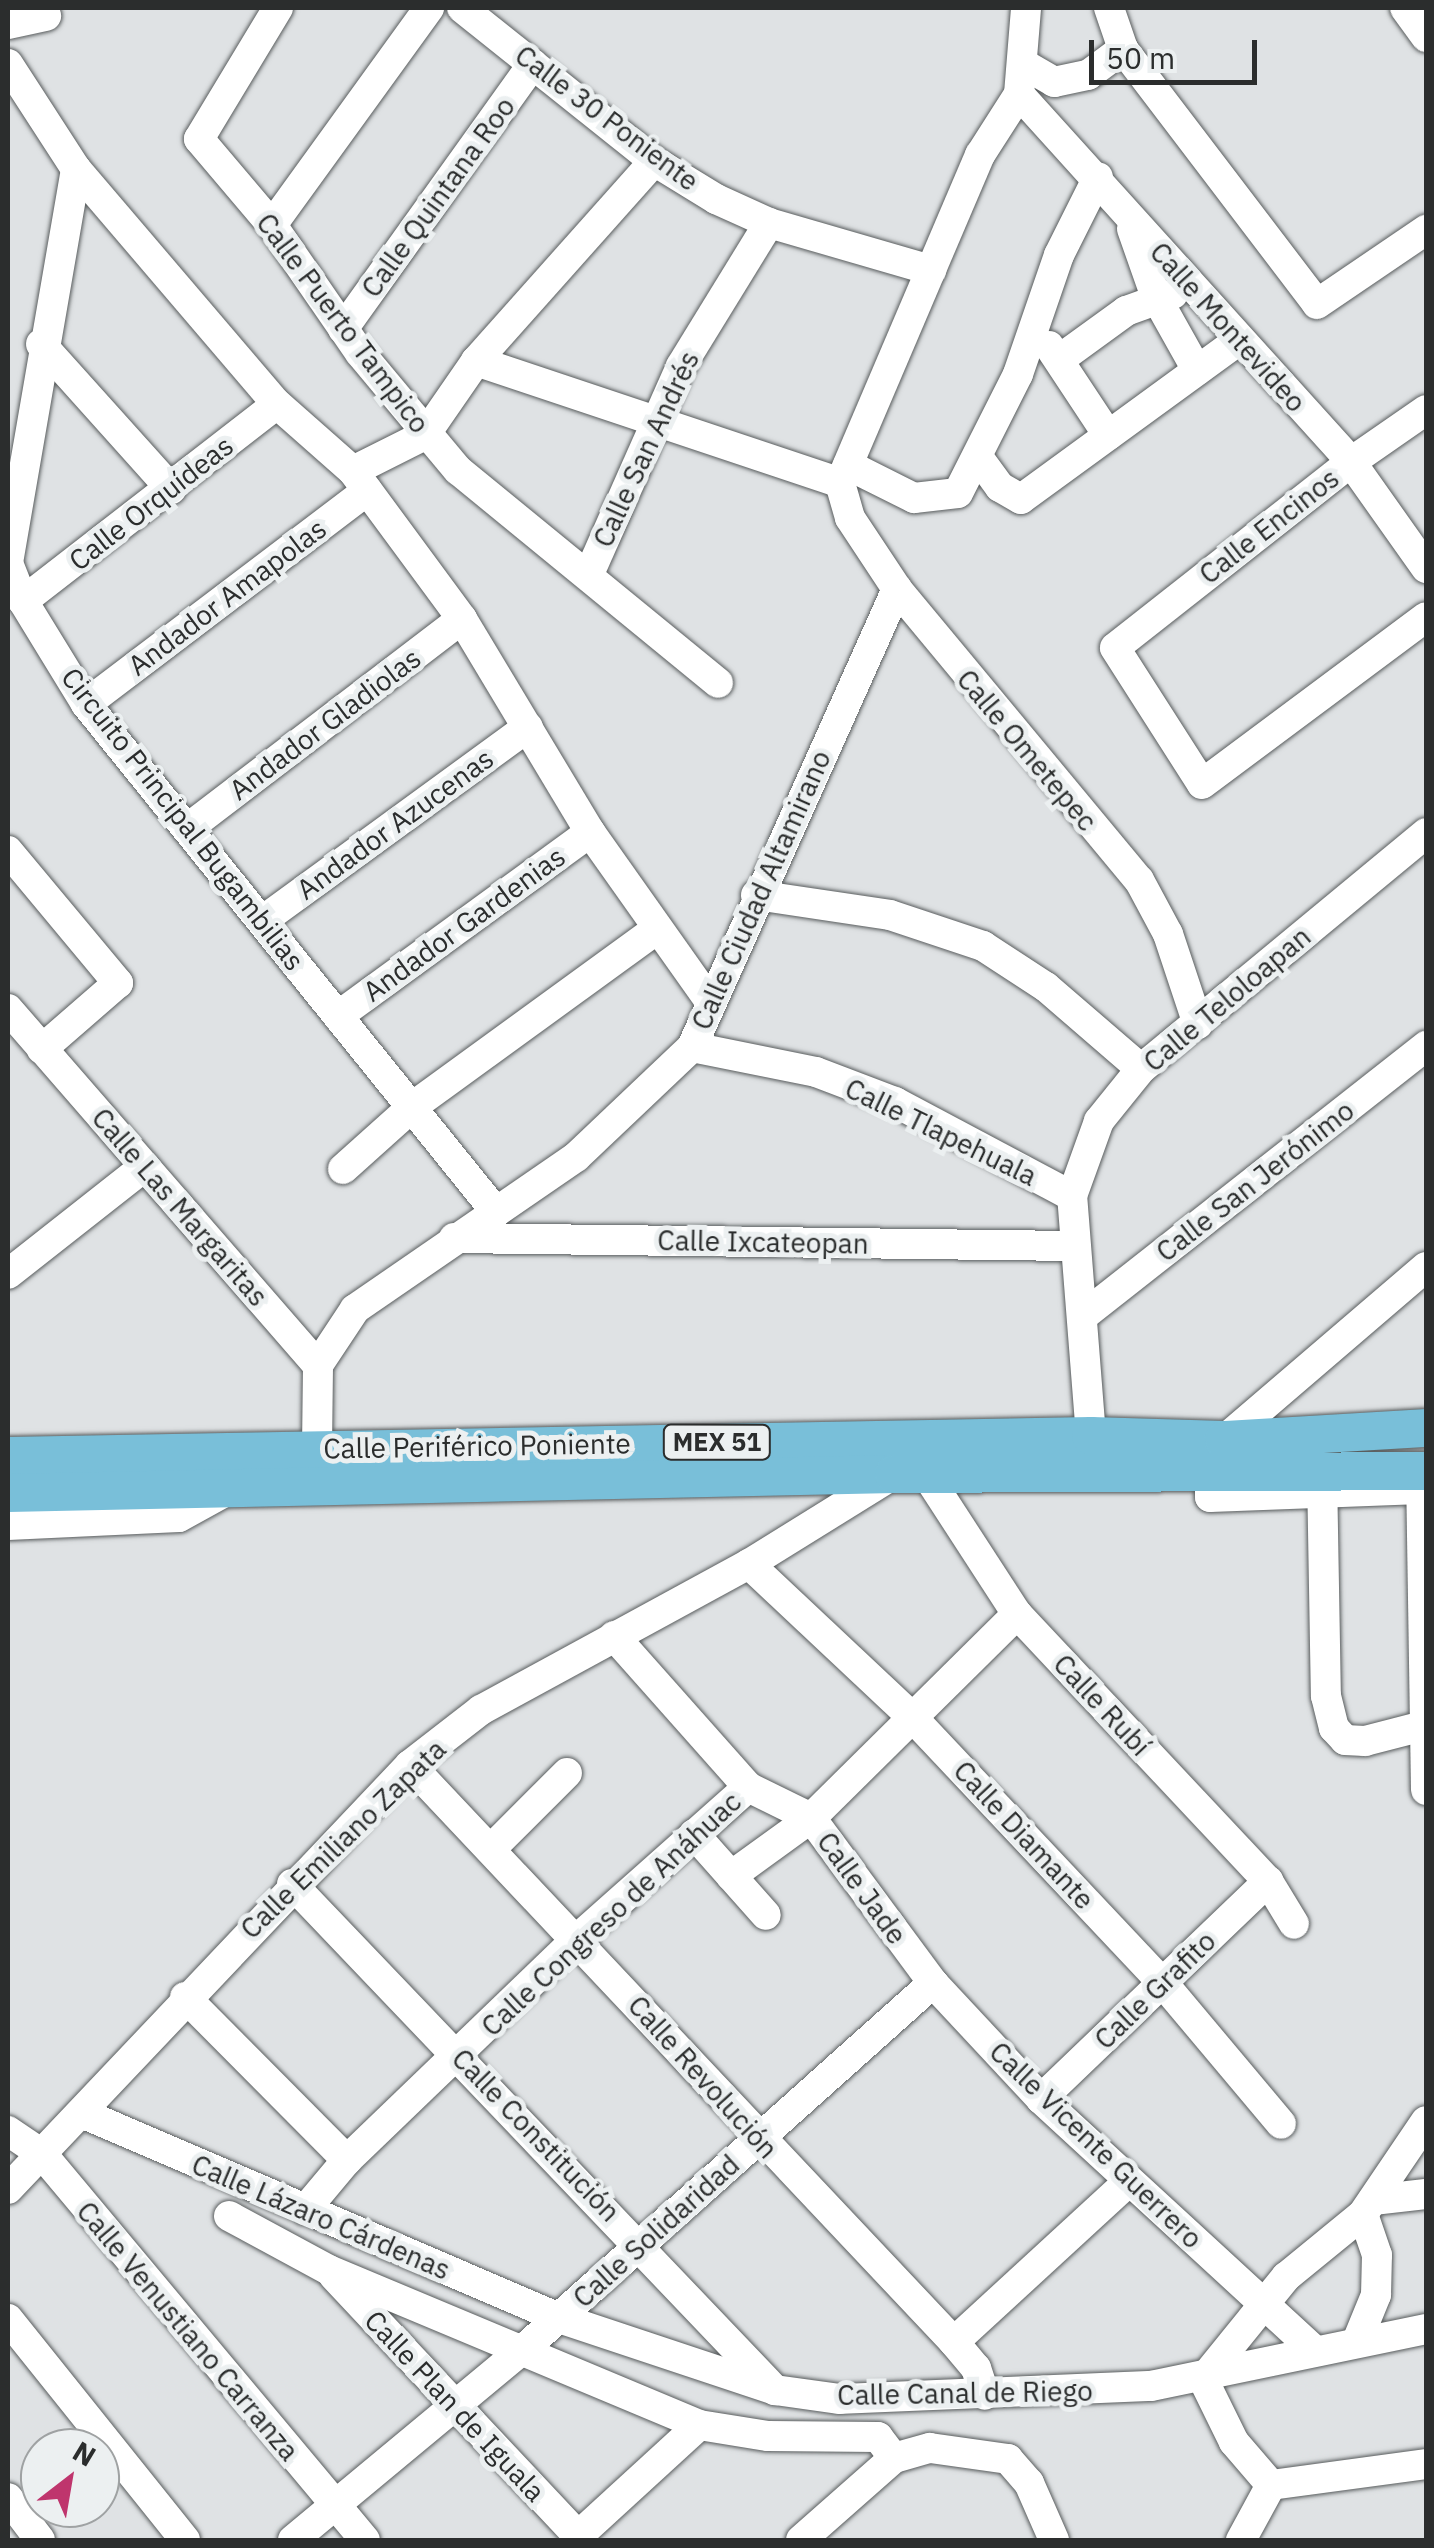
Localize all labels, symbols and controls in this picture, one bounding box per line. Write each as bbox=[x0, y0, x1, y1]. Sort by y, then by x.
scale bar bbox=[1094, 20, 1262, 82]
street label: Calle 30 Poniente bbox=[509, 38, 705, 198]
text: 50 m bbox=[1106, 38, 1175, 77]
street label: Calle Quintana Roo bbox=[354, 90, 522, 304]
street label: Calle Puerto Tampico bbox=[249, 207, 437, 439]
street label: Calle Montevideo bbox=[1143, 235, 1313, 419]
street label: Calle San Andrés bbox=[586, 346, 706, 552]
street label: Calle Orquídeas bbox=[62, 429, 240, 577]
street label: Calle Encinos bbox=[1192, 461, 1346, 591]
street label: Andador Amapolas bbox=[121, 512, 333, 682]
street label: Andador Gladiolas bbox=[223, 641, 427, 807]
street label: Circuito Principal Bugambilias bbox=[54, 661, 312, 977]
street label: Calle Ometepec bbox=[950, 663, 1104, 837]
street label: Andador Azucenas bbox=[290, 741, 500, 907]
street label: Calle Ciudad Altamirano bbox=[684, 745, 838, 1035]
street label: Andador Gardenias bbox=[356, 839, 572, 1009]
street label: Calle Teloloapan bbox=[1137, 919, 1317, 1079]
street label: Calle Tlapehuala bbox=[840, 1071, 1042, 1193]
street label: Calle San Jerónimo bbox=[1149, 1093, 1361, 1269]
street label: Calle Las Margaritas bbox=[85, 1101, 275, 1313]
street label: Calle Ixcateopan bbox=[657, 1223, 869, 1261]
road number: MEX 51 bbox=[662, 1422, 772, 1462]
street label: Calle Periférico Poniente bbox=[323, 1427, 631, 1465]
street label: Calle Rubí bbox=[1047, 1647, 1157, 1763]
street label: Calle Emiliano Zapata bbox=[233, 1732, 453, 1946]
street label: Calle Diamante bbox=[947, 1754, 1101, 1916]
street label: Calle Congreso de Anáhuac bbox=[474, 1785, 748, 2043]
street label: Calle Jade bbox=[810, 1825, 914, 1951]
street label: Calle Grafito bbox=[1087, 1924, 1223, 2056]
street label: Calle Revolución bbox=[621, 1989, 785, 2165]
street label: Calle Vicente Guerrero bbox=[983, 2035, 1209, 2255]
street label: Calle Constitución bbox=[445, 2042, 627, 2228]
street label: Calle Lázaro Cárdenas bbox=[187, 2147, 455, 2287]
street label: Calle Solidaridad bbox=[566, 2148, 746, 2314]
street label: Calle Venustiano Carranza bbox=[70, 2195, 306, 2467]
street label: Calle Plan de Iguala bbox=[358, 2303, 552, 2509]
street label: Calle Canal de Riego bbox=[837, 2374, 1093, 2412]
north arrow bbox=[20, 2428, 120, 2528]
text: N bbox=[66, 2432, 103, 2475]

